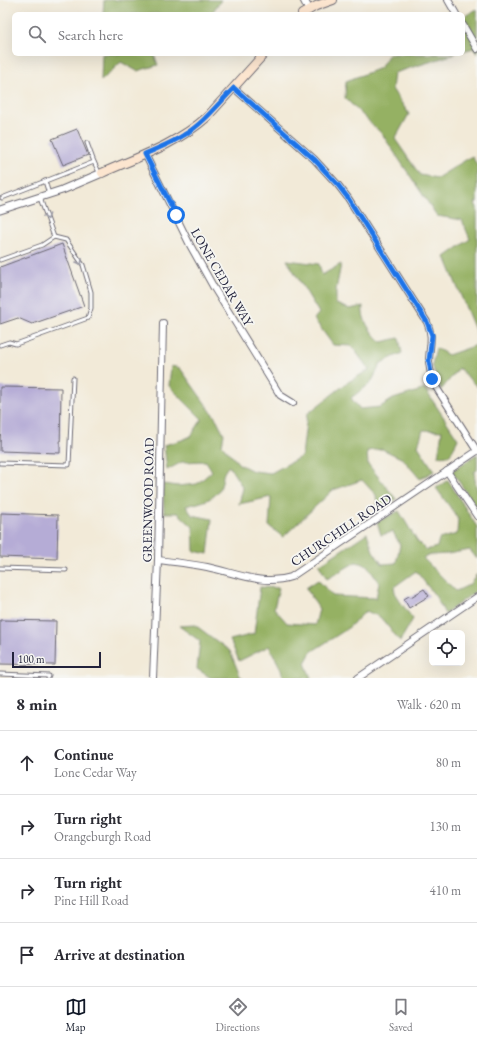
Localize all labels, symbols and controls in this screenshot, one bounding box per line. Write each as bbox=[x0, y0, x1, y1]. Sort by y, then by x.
search box bbox=[12, 12, 465, 56]
icon: search bbox=[26, 23, 48, 45]
text: Search here bbox=[58, 25, 123, 44]
route start bbox=[167, 206, 185, 224]
one-way arrow bbox=[42, 214, 51, 221]
street label: LONE CEDAR WAY bbox=[187, 225, 258, 330]
one-way arrow bbox=[76, 258, 83, 265]
route end bbox=[423, 370, 441, 388]
street label: GREENWOOD ROAD bbox=[138, 437, 158, 563]
street label: CHURCHILL ROAD bbox=[287, 490, 395, 570]
map controls bbox=[429, 630, 465, 666]
button: locate bbox=[429, 630, 465, 666]
scale bar bbox=[12, 650, 101, 669]
text: 100 m bbox=[18, 652, 45, 666]
text: 8 min bbox=[16, 693, 57, 715]
text: Walk · 620 m bbox=[397, 696, 461, 713]
text: Continue bbox=[54, 745, 114, 764]
icon: ahead bbox=[16, 752, 38, 774]
text: 80 m bbox=[436, 754, 461, 771]
text: Lone Cedar Way bbox=[54, 764, 137, 781]
text: Turn right bbox=[54, 809, 122, 828]
icon: right bbox=[16, 816, 38, 838]
text: 130 m bbox=[430, 818, 461, 835]
text: Orangeburgh Road bbox=[54, 828, 151, 845]
text: Turn right bbox=[54, 873, 122, 892]
icon: right bbox=[16, 880, 38, 902]
text: 410 m bbox=[430, 882, 461, 899]
text: Pine Hill Road bbox=[54, 892, 129, 909]
icon: arrive bbox=[16, 944, 38, 966]
text: Arrive at destination bbox=[54, 945, 185, 964]
tab: Map bbox=[65, 996, 87, 1034]
tab: Directions bbox=[216, 996, 260, 1034]
tab: Saved bbox=[389, 996, 412, 1034]

